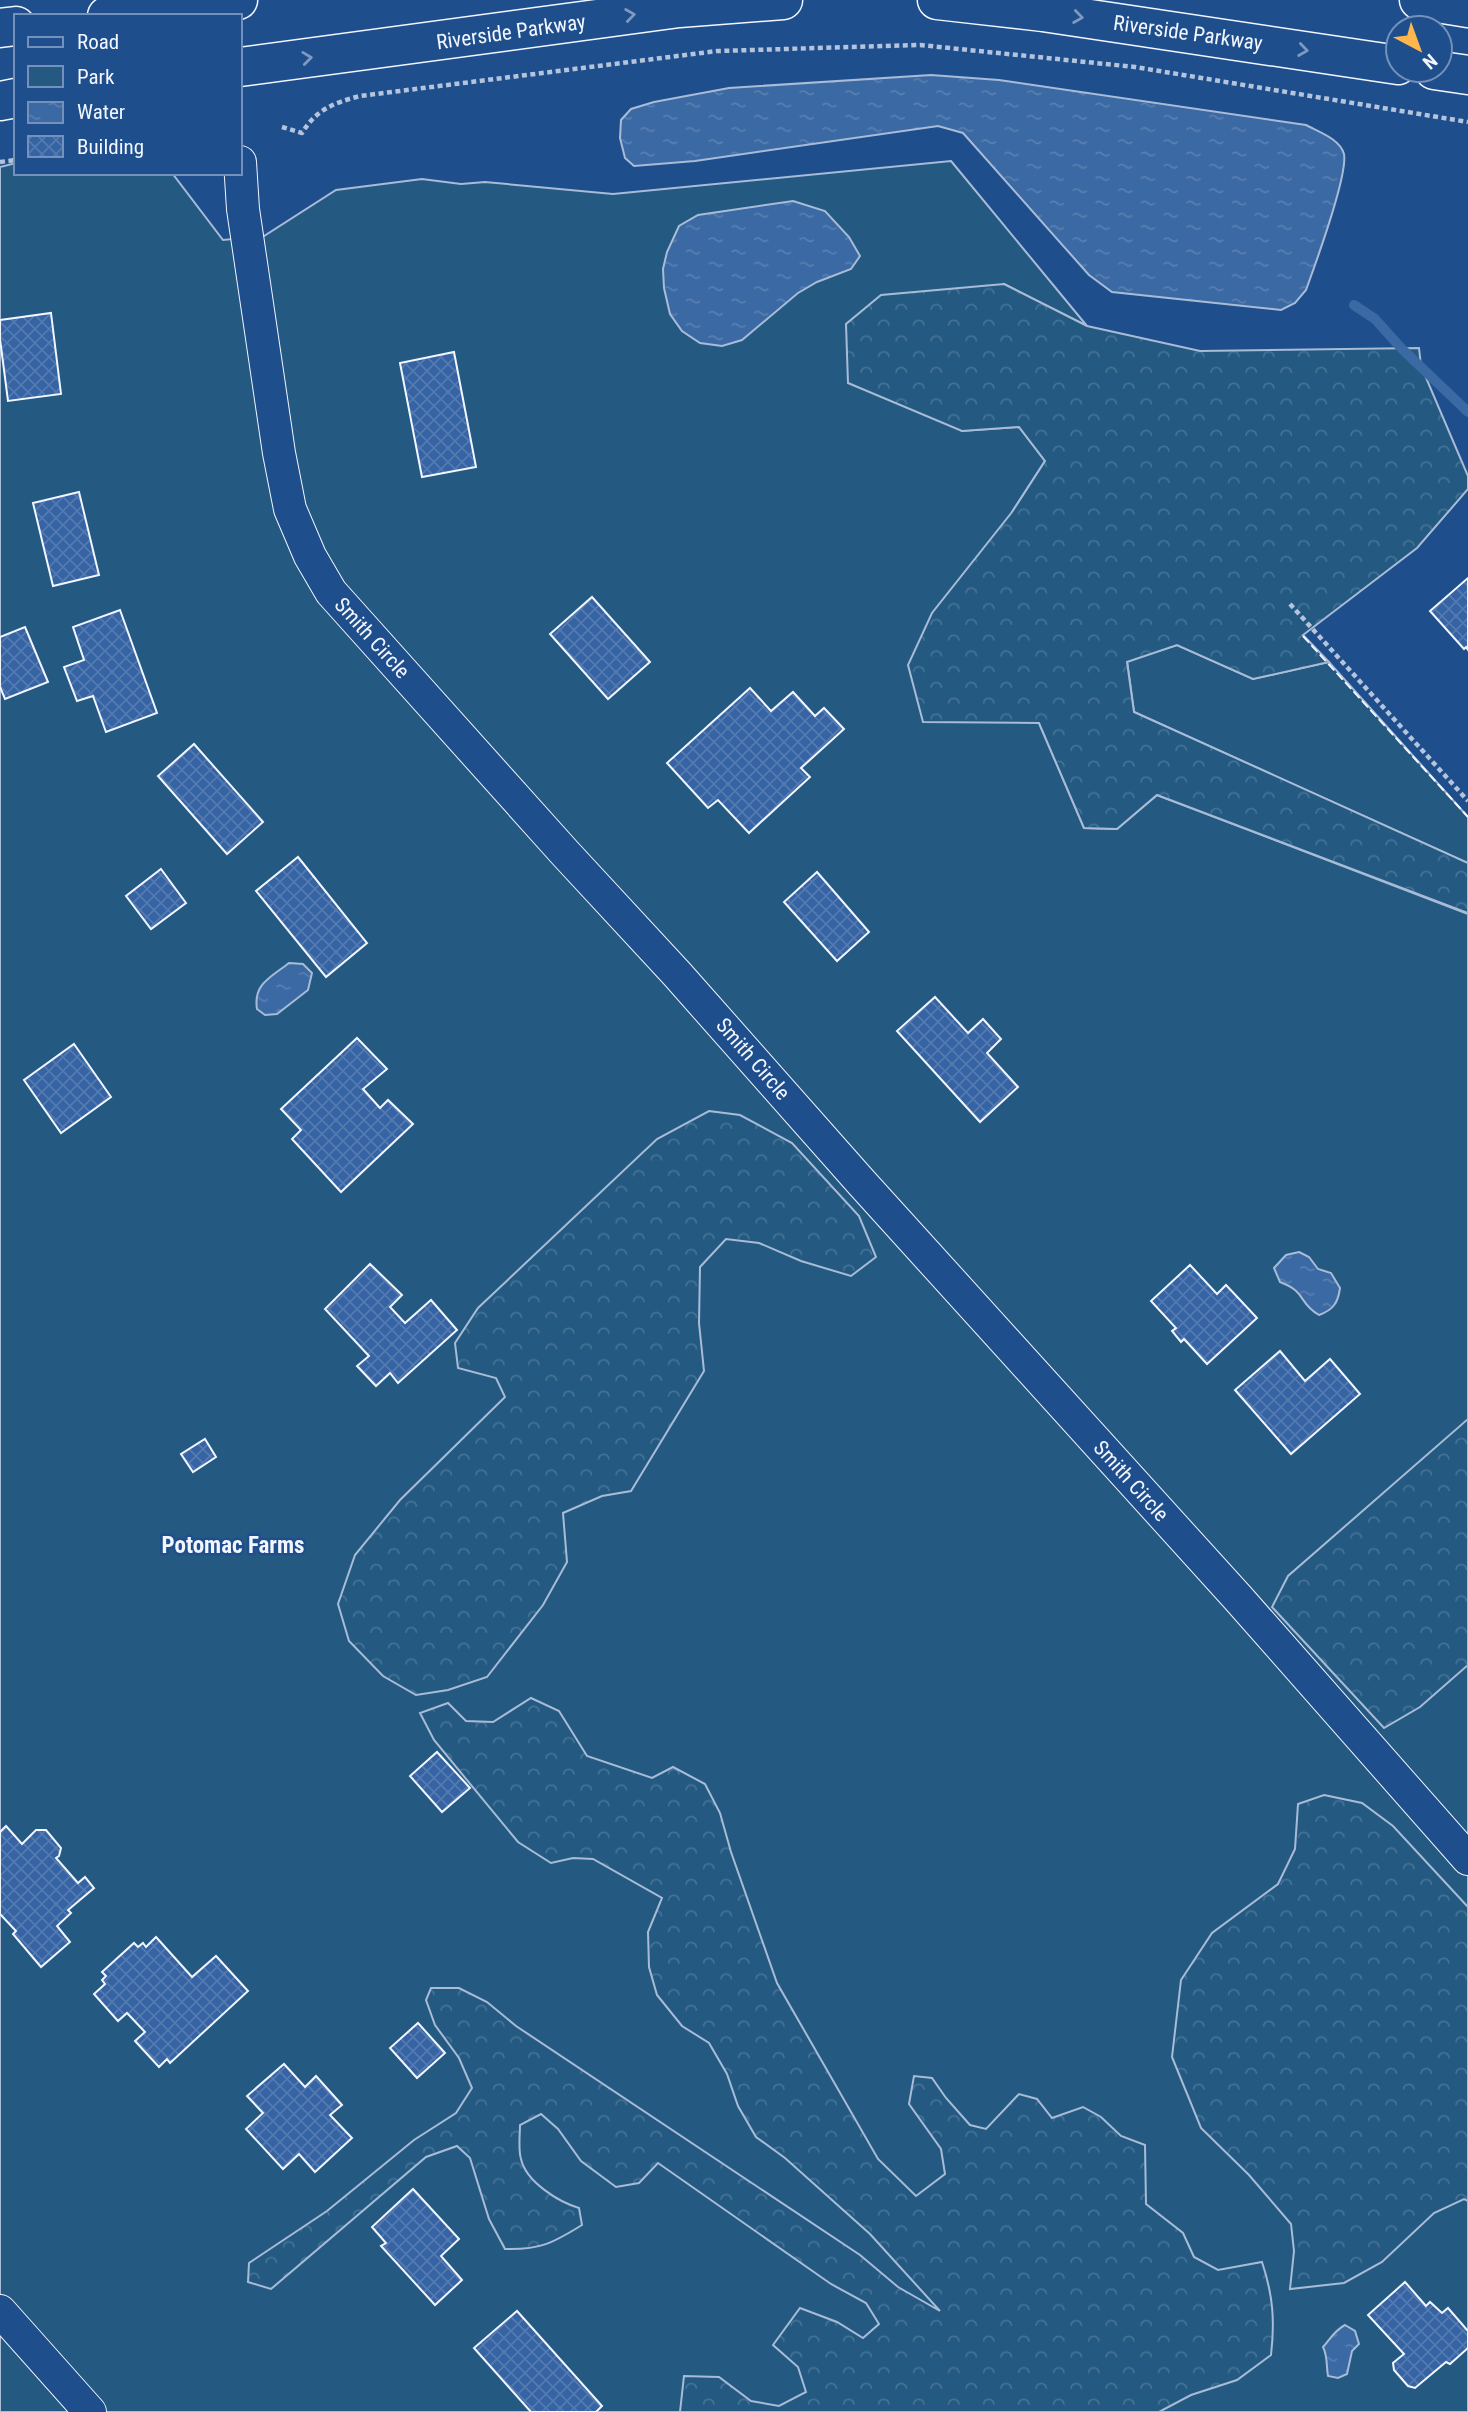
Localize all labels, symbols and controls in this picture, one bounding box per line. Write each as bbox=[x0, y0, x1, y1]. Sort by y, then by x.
one-way arrow bbox=[624, 8, 636, 23]
one-way arrow bbox=[1072, 9, 1084, 24]
street label: Riverside Parkway bbox=[435, 10, 587, 54]
street label: Riverside Parkway bbox=[1112, 11, 1264, 55]
legend bbox=[14, 14, 242, 175]
north arrow bbox=[1384, 14, 1454, 84]
text: Road bbox=[77, 30, 119, 54]
one-way arrow bbox=[1297, 43, 1309, 58]
text: N bbox=[1418, 49, 1442, 74]
one-way arrow bbox=[302, 51, 313, 66]
text: Park bbox=[77, 65, 115, 89]
text: Water bbox=[77, 100, 125, 124]
text: Building bbox=[77, 135, 144, 159]
street label: Smith Circle bbox=[330, 593, 414, 683]
street label: Smith Circle bbox=[711, 1013, 795, 1105]
street label: Smith Circle bbox=[1089, 1436, 1173, 1526]
district label: Potomac Farms bbox=[162, 1532, 304, 1559]

